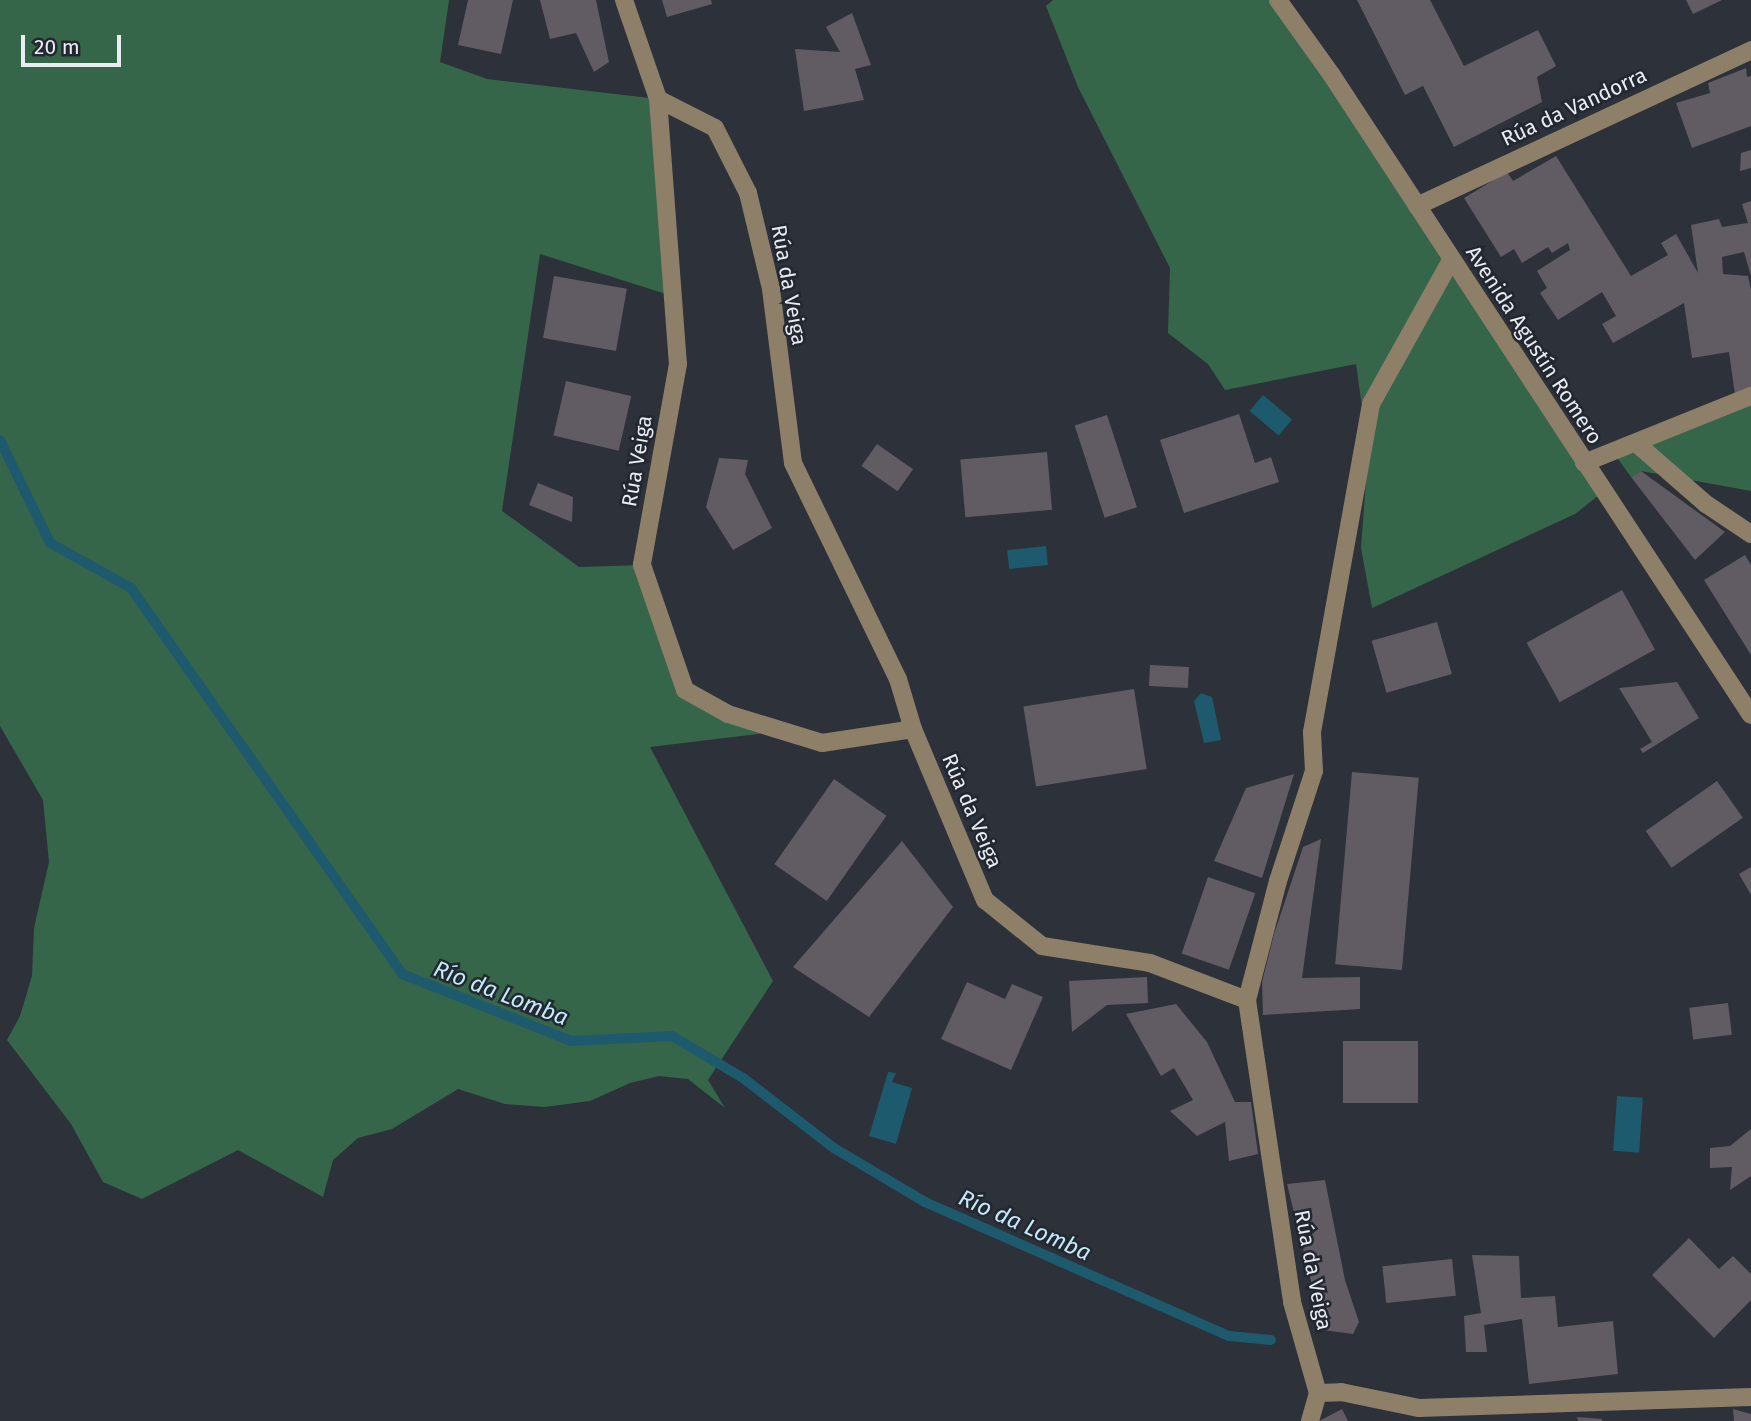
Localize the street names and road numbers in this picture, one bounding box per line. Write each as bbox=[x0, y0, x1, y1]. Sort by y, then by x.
street label: Rúa da Vandorra bbox=[1497, 62, 1651, 152]
street label: Rúa da Veiga bbox=[766, 223, 812, 347]
street label: Avenida Agustín Romero bbox=[1460, 241, 1608, 449]
street label: Rúa Veiga bbox=[617, 413, 657, 509]
street label: Rúa da Veiga bbox=[937, 750, 1007, 872]
street label: Rúa da Veiga bbox=[1289, 1208, 1337, 1332]

